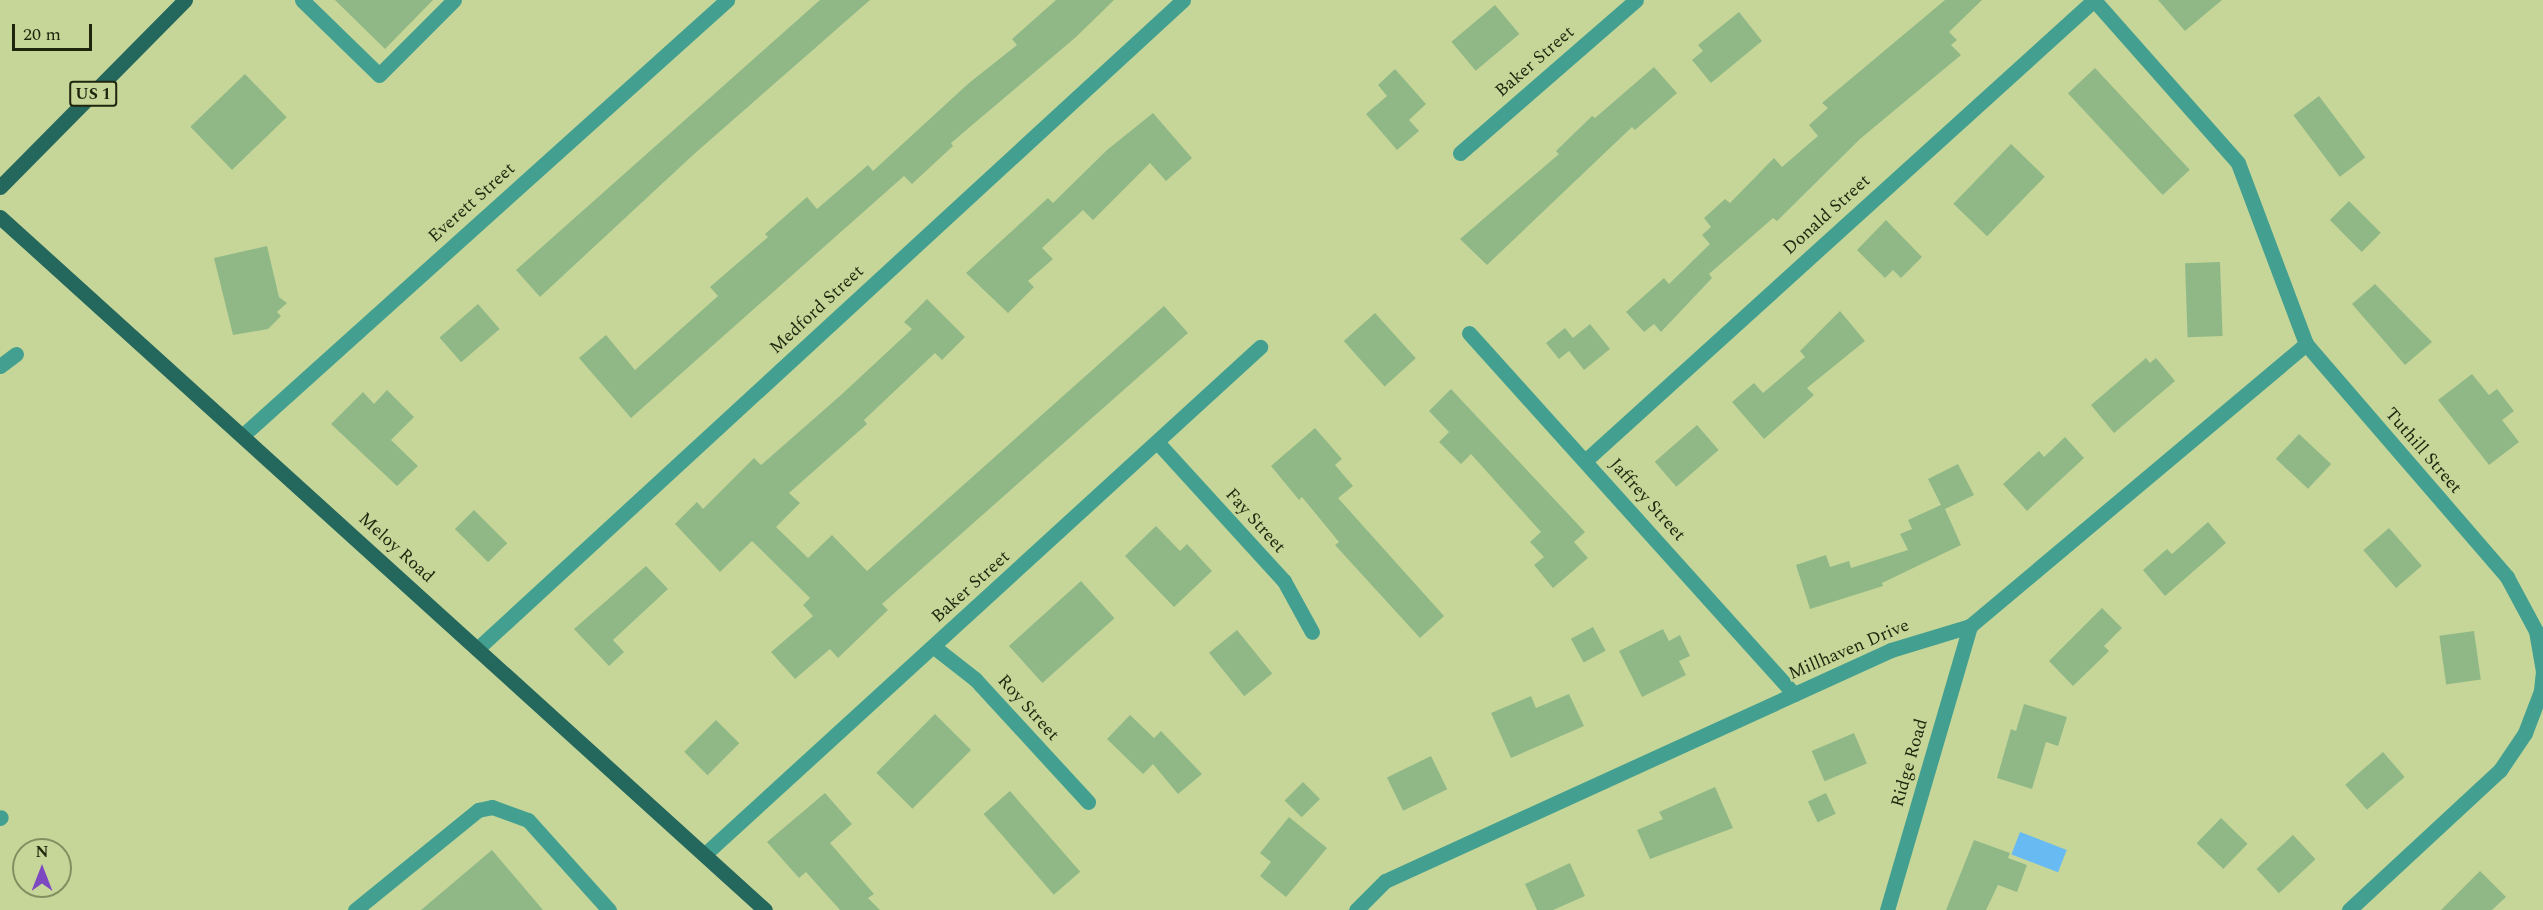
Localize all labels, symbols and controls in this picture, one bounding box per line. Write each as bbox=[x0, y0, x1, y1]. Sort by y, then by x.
scale bar bbox=[15, 12, 94, 50]
text: 20 m bbox=[23, 21, 61, 48]
street label: Baker Street bbox=[1491, 22, 1579, 102]
road number: US 1 bbox=[69, 81, 117, 107]
street label: Everett Street bbox=[424, 158, 520, 248]
street label: Donald Street bbox=[1779, 170, 1875, 260]
street label: Medford Street bbox=[765, 261, 869, 359]
street label: Tuthill Street bbox=[2380, 404, 2466, 498]
street label: Jaffrey Street bbox=[1604, 454, 1690, 546]
street label: Fay Street bbox=[1220, 484, 1290, 558]
street label: Meloy Road bbox=[354, 508, 438, 588]
street label: Baker Street bbox=[927, 546, 1015, 628]
street label: Millhaven Drive bbox=[1785, 615, 1913, 685]
street label: Roy Street bbox=[993, 670, 1063, 746]
street label: Ridge Road bbox=[1887, 716, 1933, 810]
north arrow bbox=[12, 838, 72, 898]
text: N bbox=[35, 840, 49, 864]

